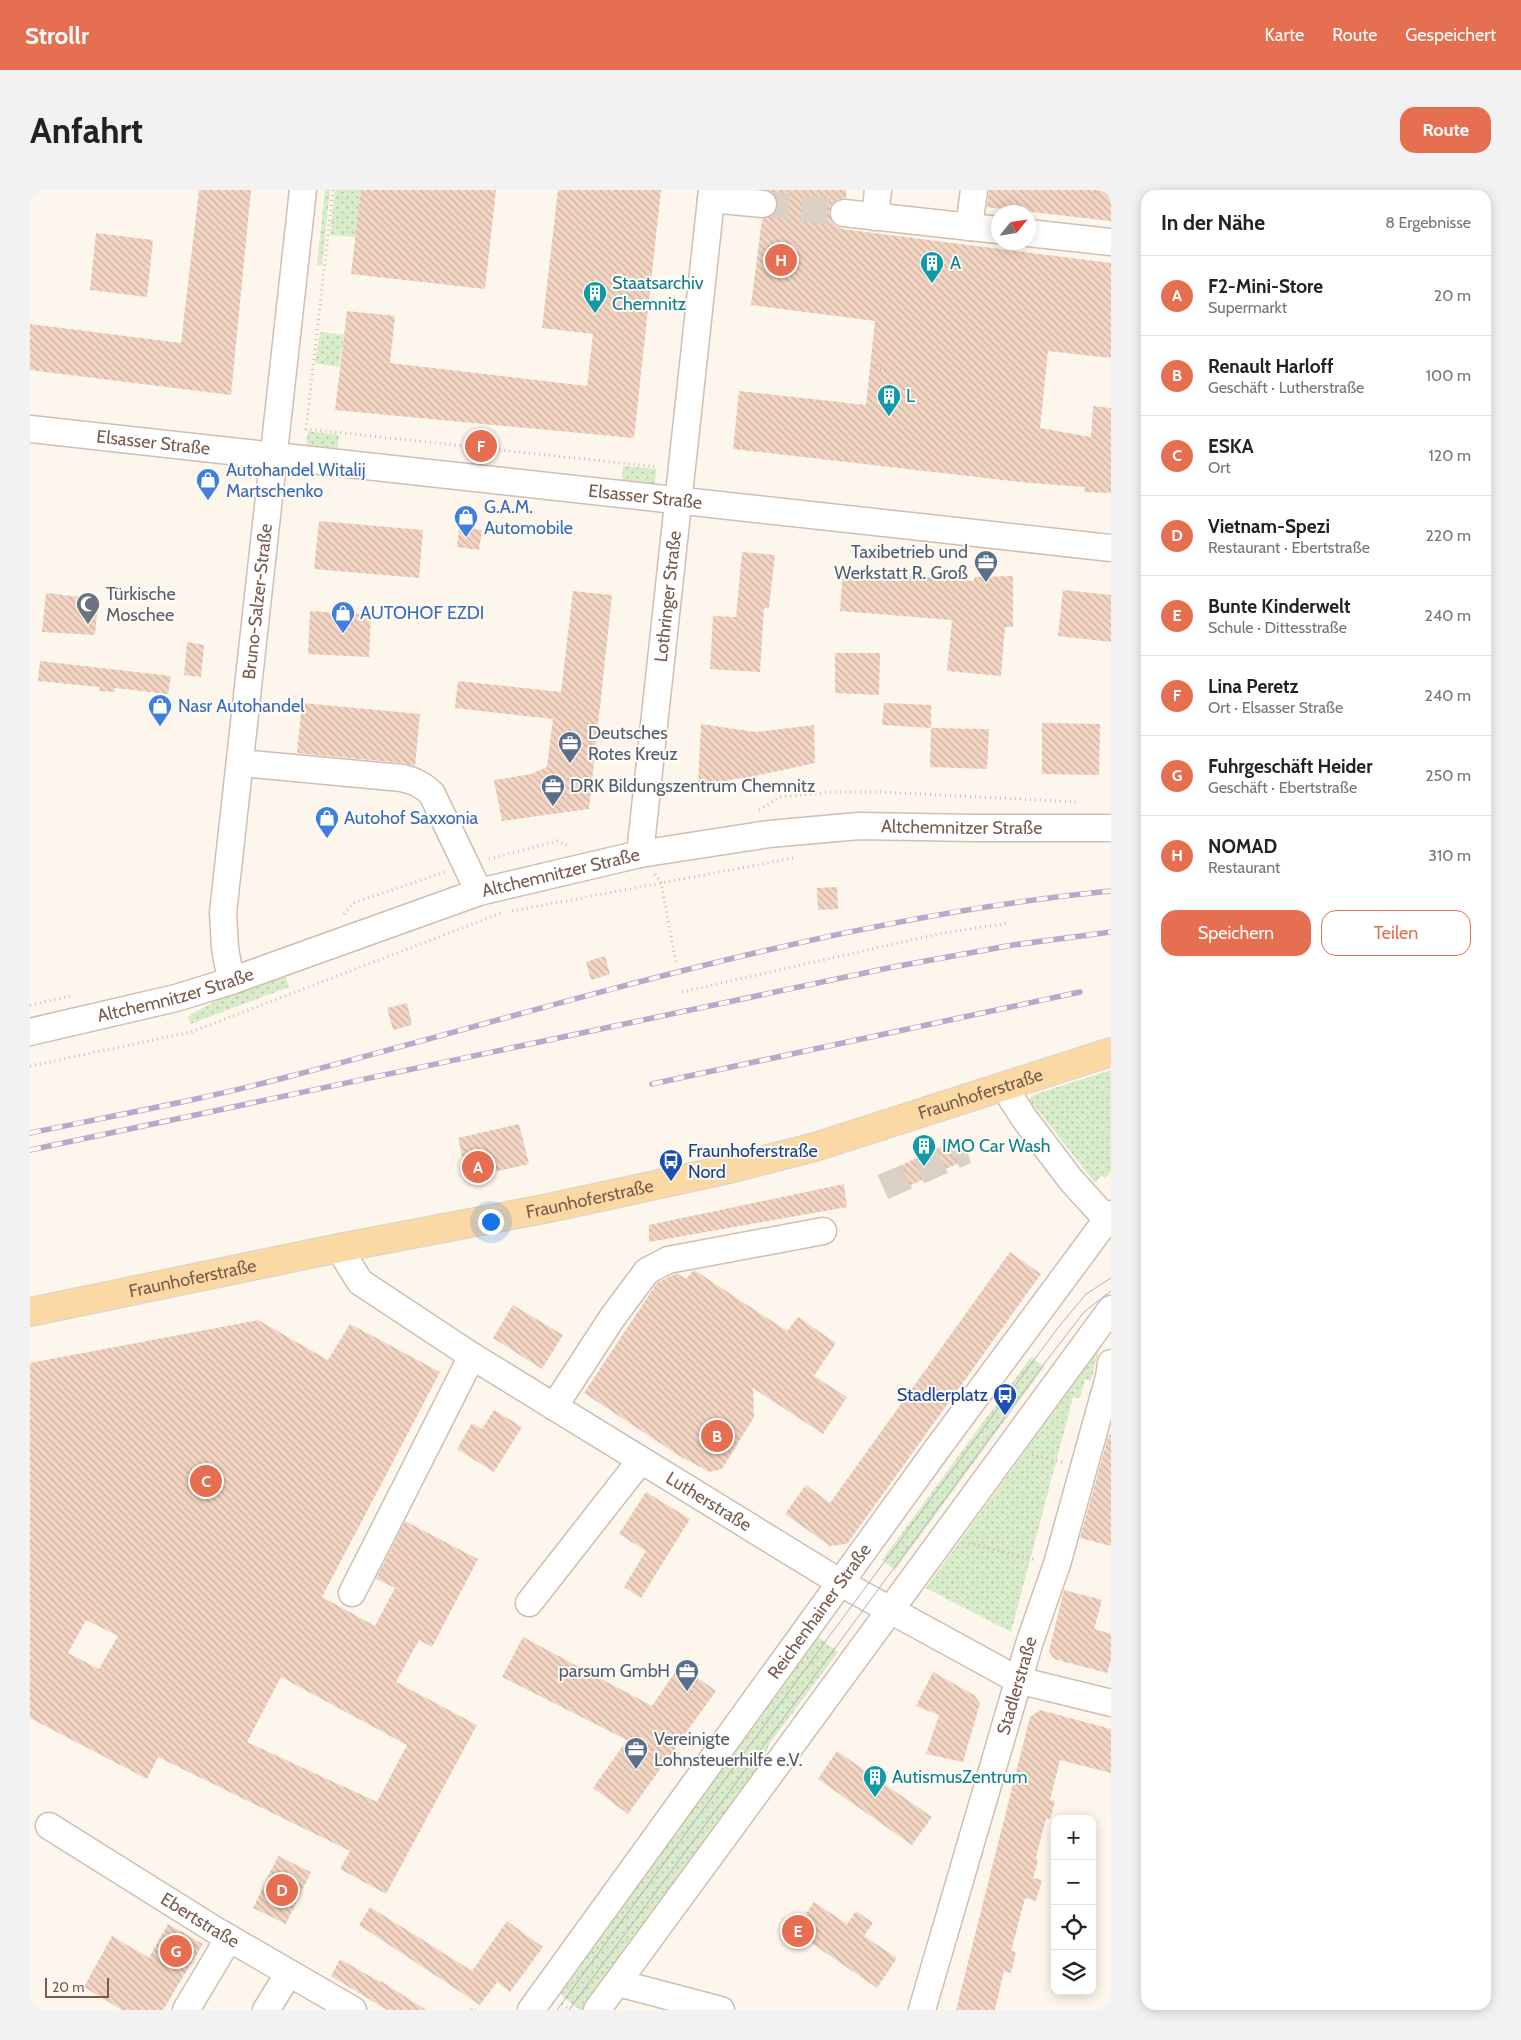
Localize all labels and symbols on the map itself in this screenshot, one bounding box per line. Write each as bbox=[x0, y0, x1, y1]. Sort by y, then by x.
north arrow bbox=[991, 205, 1036, 250]
pin: H bbox=[765, 241, 797, 279]
building icon: A bbox=[919, 250, 945, 284]
place label: A bbox=[950, 252, 961, 274]
place label: Staatsarchiv Chemnitz bbox=[612, 272, 704, 315]
building icon: Staatsarchiv Chemnitz bbox=[582, 280, 608, 314]
building icon: L bbox=[876, 383, 902, 417]
place label: L bbox=[906, 385, 915, 407]
street label: Elsasser Straße bbox=[95, 425, 211, 460]
pin: F bbox=[465, 427, 497, 465]
place label: Autohandel Witalij Martschenko bbox=[226, 459, 366, 502]
shop icon: Autohandel Witalij Martschenko bbox=[195, 467, 221, 501]
street label: Elsasser Straße bbox=[587, 480, 703, 514]
place label: G.A.M. Automobile bbox=[484, 496, 573, 539]
shop icon: G.A.M. Automobile bbox=[453, 504, 479, 538]
street label: Bruno-Salzer-Straße bbox=[238, 522, 277, 681]
street label: Lothringer Straße bbox=[650, 530, 686, 663]
place label: Taxibetrieb und Werkstatt R. Groß bbox=[834, 541, 968, 584]
office icon: Taxibetrieb und Werkstatt R. Groß bbox=[973, 549, 999, 583]
place label: Türkische Moschee bbox=[106, 583, 176, 626]
mosque icon: Türkische Moschee bbox=[75, 591, 101, 625]
shop icon: AUTOHOF EZDI bbox=[330, 600, 356, 634]
place label: AUTOHOF EZDI bbox=[360, 602, 484, 624]
shop icon: Nasr Autohandel bbox=[147, 693, 173, 727]
place label: Nasr Autohandel bbox=[178, 695, 305, 717]
place label: Deutsches Rotes Kreuz bbox=[588, 722, 678, 765]
office icon: Deutsches Rotes Kreuz bbox=[557, 730, 583, 764]
office icon: DRK Bildungszentrum Chemnitz bbox=[540, 773, 566, 807]
place label: DRK Bildungszentrum Chemnitz bbox=[570, 775, 816, 797]
shop icon: Autohof Saxxonia bbox=[314, 805, 340, 839]
place label: Autohof Saxxonia bbox=[344, 807, 478, 829]
street label: Altchemnitzer Straße bbox=[881, 815, 1042, 839]
street label: Altchemnitzer Straße bbox=[480, 843, 642, 902]
street label: Altchemnitzer Straße bbox=[95, 963, 257, 1027]
street label: Fraunhoferstraße bbox=[915, 1064, 1046, 1124]
building icon: IMO Car Wash bbox=[911, 1133, 937, 1167]
place label: IMO Car Wash bbox=[942, 1135, 1051, 1157]
place label: Fraunhoferstraße Nord bbox=[688, 1140, 818, 1183]
pin: A bbox=[462, 1148, 494, 1186]
bus stop icon: Fraunhoferstraße Nord bbox=[658, 1148, 684, 1182]
street label: Fraunhoferstraße bbox=[524, 1175, 656, 1223]
your location bbox=[478, 1209, 504, 1235]
street label: Fraunhoferstraße bbox=[127, 1254, 258, 1302]
bus stop icon: Stadlerplatz bbox=[992, 1382, 1018, 1416]
place label: Stadlerplatz bbox=[897, 1384, 989, 1406]
pin: B bbox=[701, 1417, 733, 1455]
pin: C bbox=[190, 1462, 222, 1500]
street label: Lutherstraße bbox=[662, 1467, 755, 1536]
street label: Reichenhainer Straße bbox=[763, 1539, 876, 1684]
street label: Stadlerstraße bbox=[992, 1634, 1042, 1737]
office icon: parsum GmbH bbox=[674, 1658, 700, 1692]
place label: parsum GmbH bbox=[559, 1660, 670, 1682]
place label: Vereinigte Lohnsteuerhilfe e.V. bbox=[654, 1728, 803, 1771]
office icon: Vereinigte Lohnsteuerhilfe e.V. bbox=[623, 1736, 649, 1770]
building icon: AutismusZentrum bbox=[862, 1764, 888, 1798]
place label: AutismusZentrum bbox=[892, 1766, 1028, 1788]
pin: D bbox=[266, 1871, 298, 1909]
street label: Ebertstraße bbox=[157, 1888, 243, 1953]
pin: E bbox=[782, 1912, 814, 1950]
pin: G bbox=[160, 1932, 192, 1970]
scale bar bbox=[45, 1975, 109, 1998]

